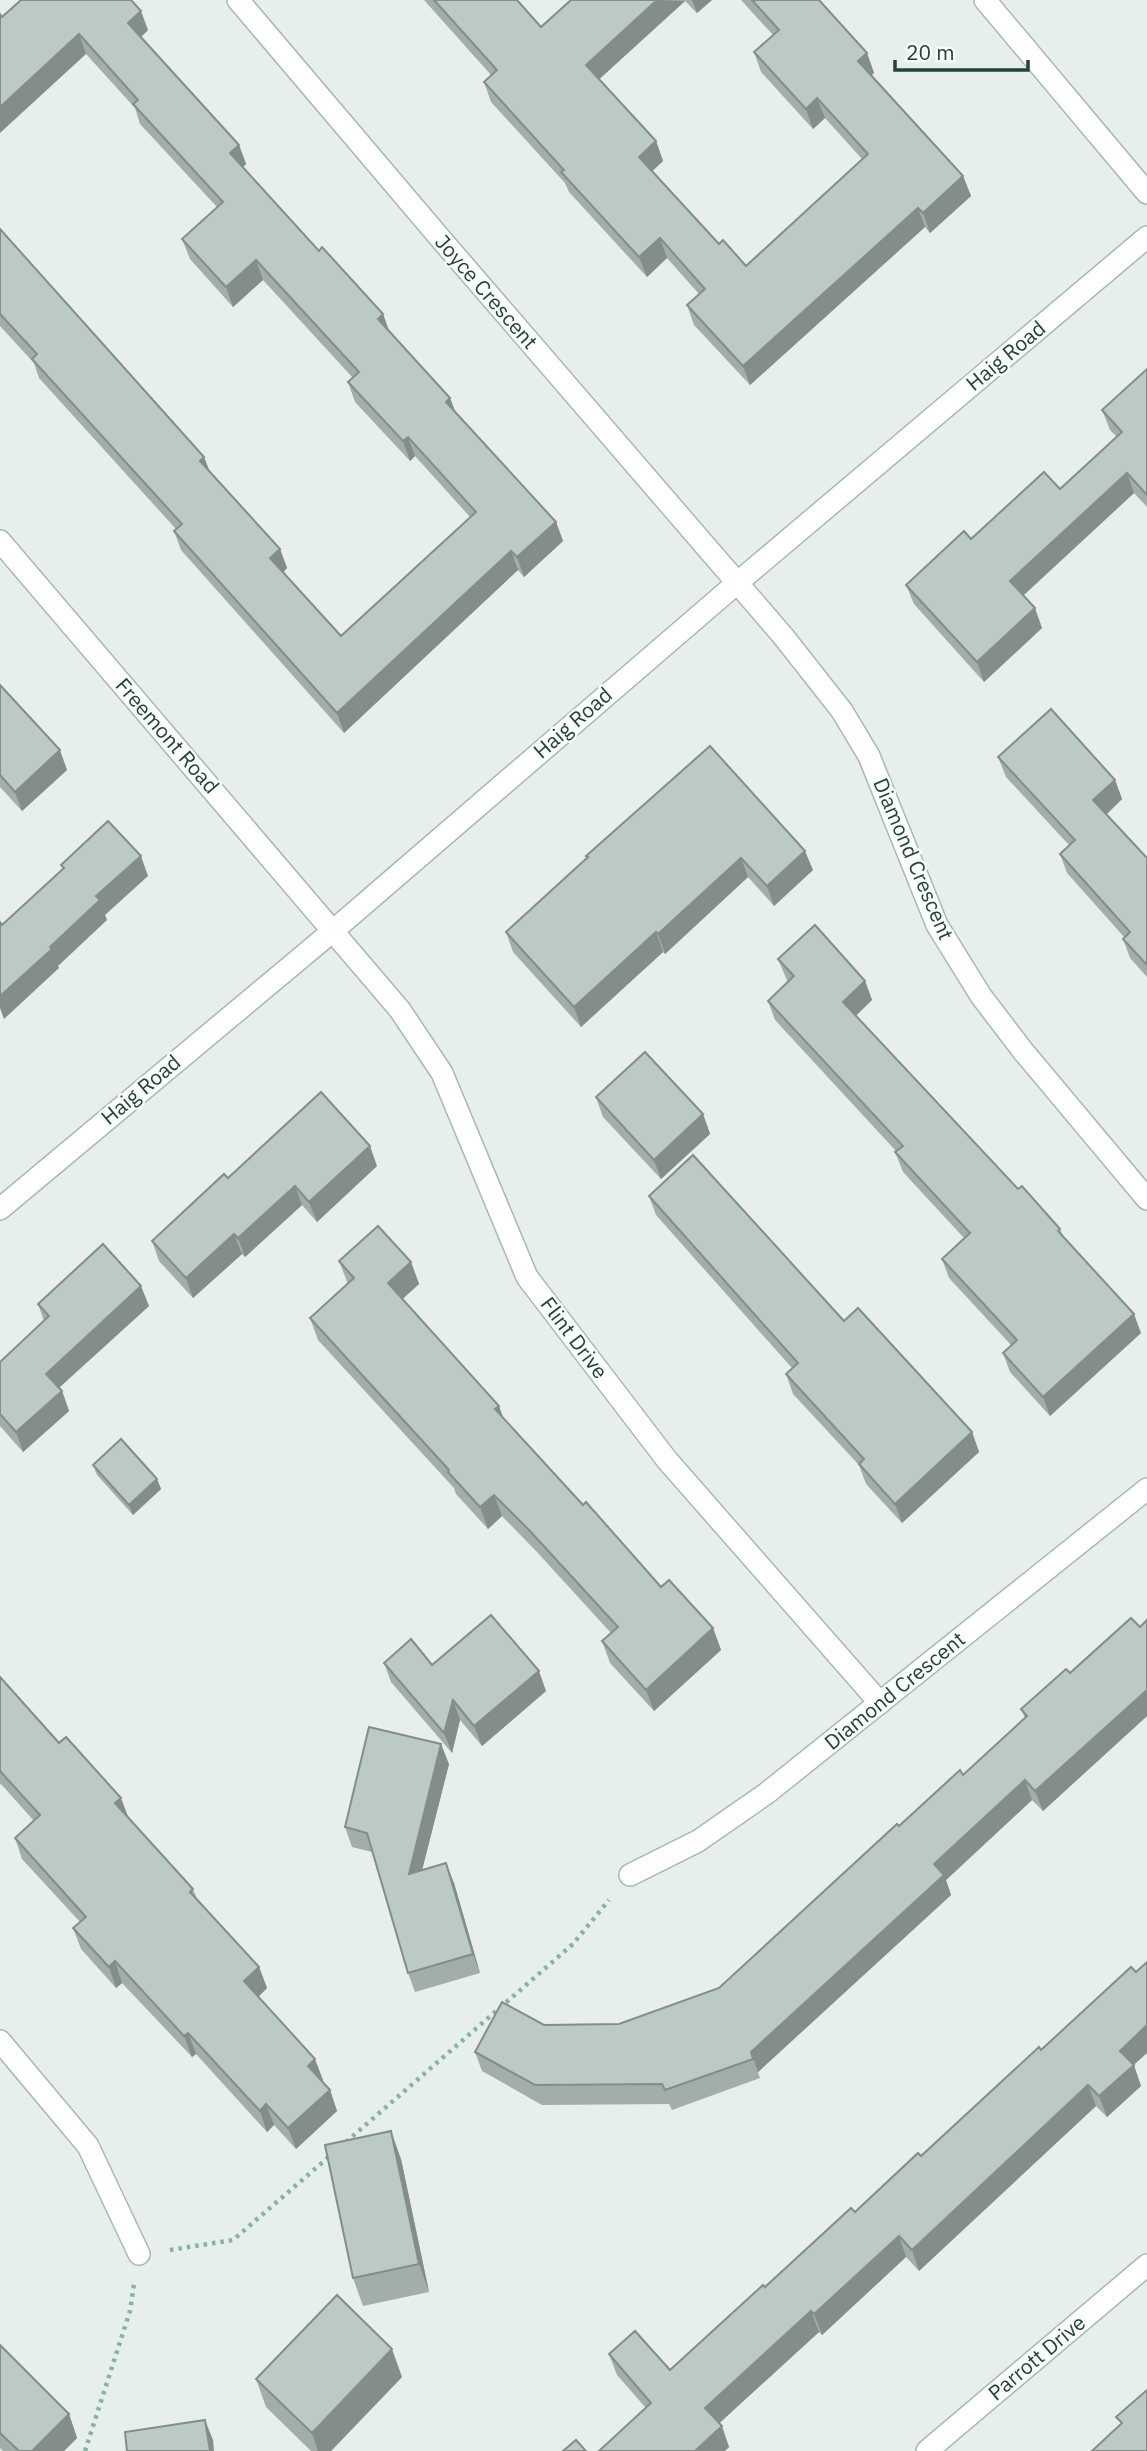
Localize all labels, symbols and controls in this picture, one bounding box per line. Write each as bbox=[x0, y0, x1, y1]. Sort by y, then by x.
scale bar bbox=[895, 28, 1028, 72]
text: 20 m bbox=[906, 38, 955, 66]
street label: Joyce Crescent bbox=[429, 228, 544, 355]
street label: Haig Road bbox=[960, 314, 1051, 397]
street label: Freemont Road bbox=[110, 672, 226, 799]
street label: Haig Road bbox=[527, 680, 618, 764]
street label: Diamond Crescent bbox=[867, 773, 961, 944]
street label: Haig Road bbox=[95, 1048, 186, 1131]
street label: Flint Drive bbox=[535, 1291, 615, 1384]
street label: Diamond Crescent bbox=[818, 1625, 971, 1756]
street label: Parrott Drive bbox=[982, 2308, 1091, 2406]

